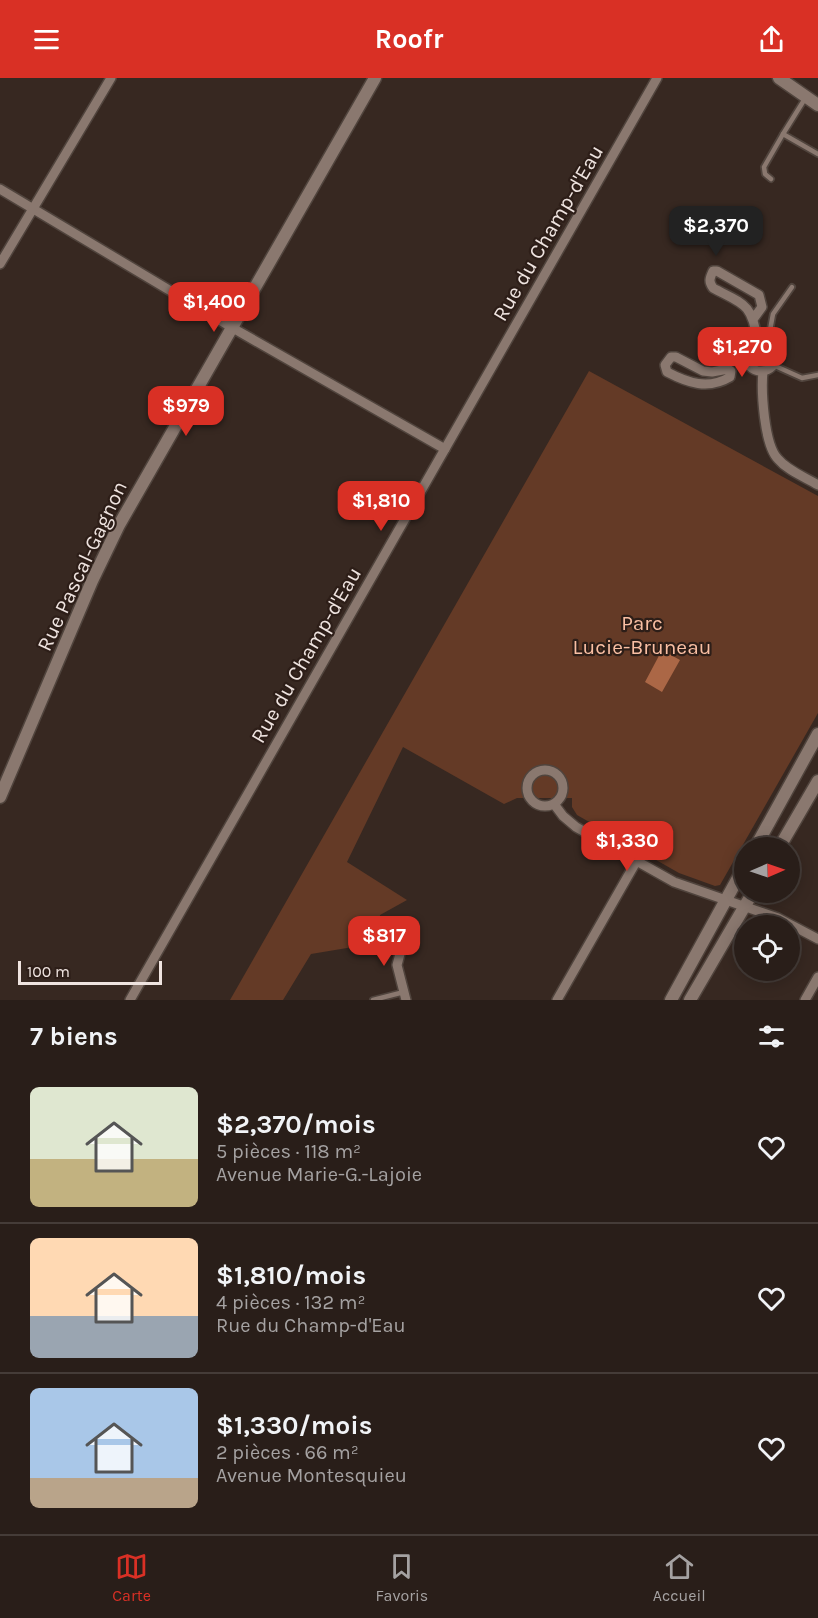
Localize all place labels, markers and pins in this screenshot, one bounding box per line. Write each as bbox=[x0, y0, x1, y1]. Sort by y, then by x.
pin: $2,370 bbox=[667, 206, 765, 257]
pin: $1,400 bbox=[165, 282, 263, 333]
pin: $1,270 bbox=[693, 327, 791, 378]
pin: $979 bbox=[150, 386, 222, 437]
pin: $1,810 bbox=[332, 481, 430, 532]
pin: $1,330 bbox=[578, 821, 676, 872]
pin: $817 bbox=[348, 916, 420, 967]

